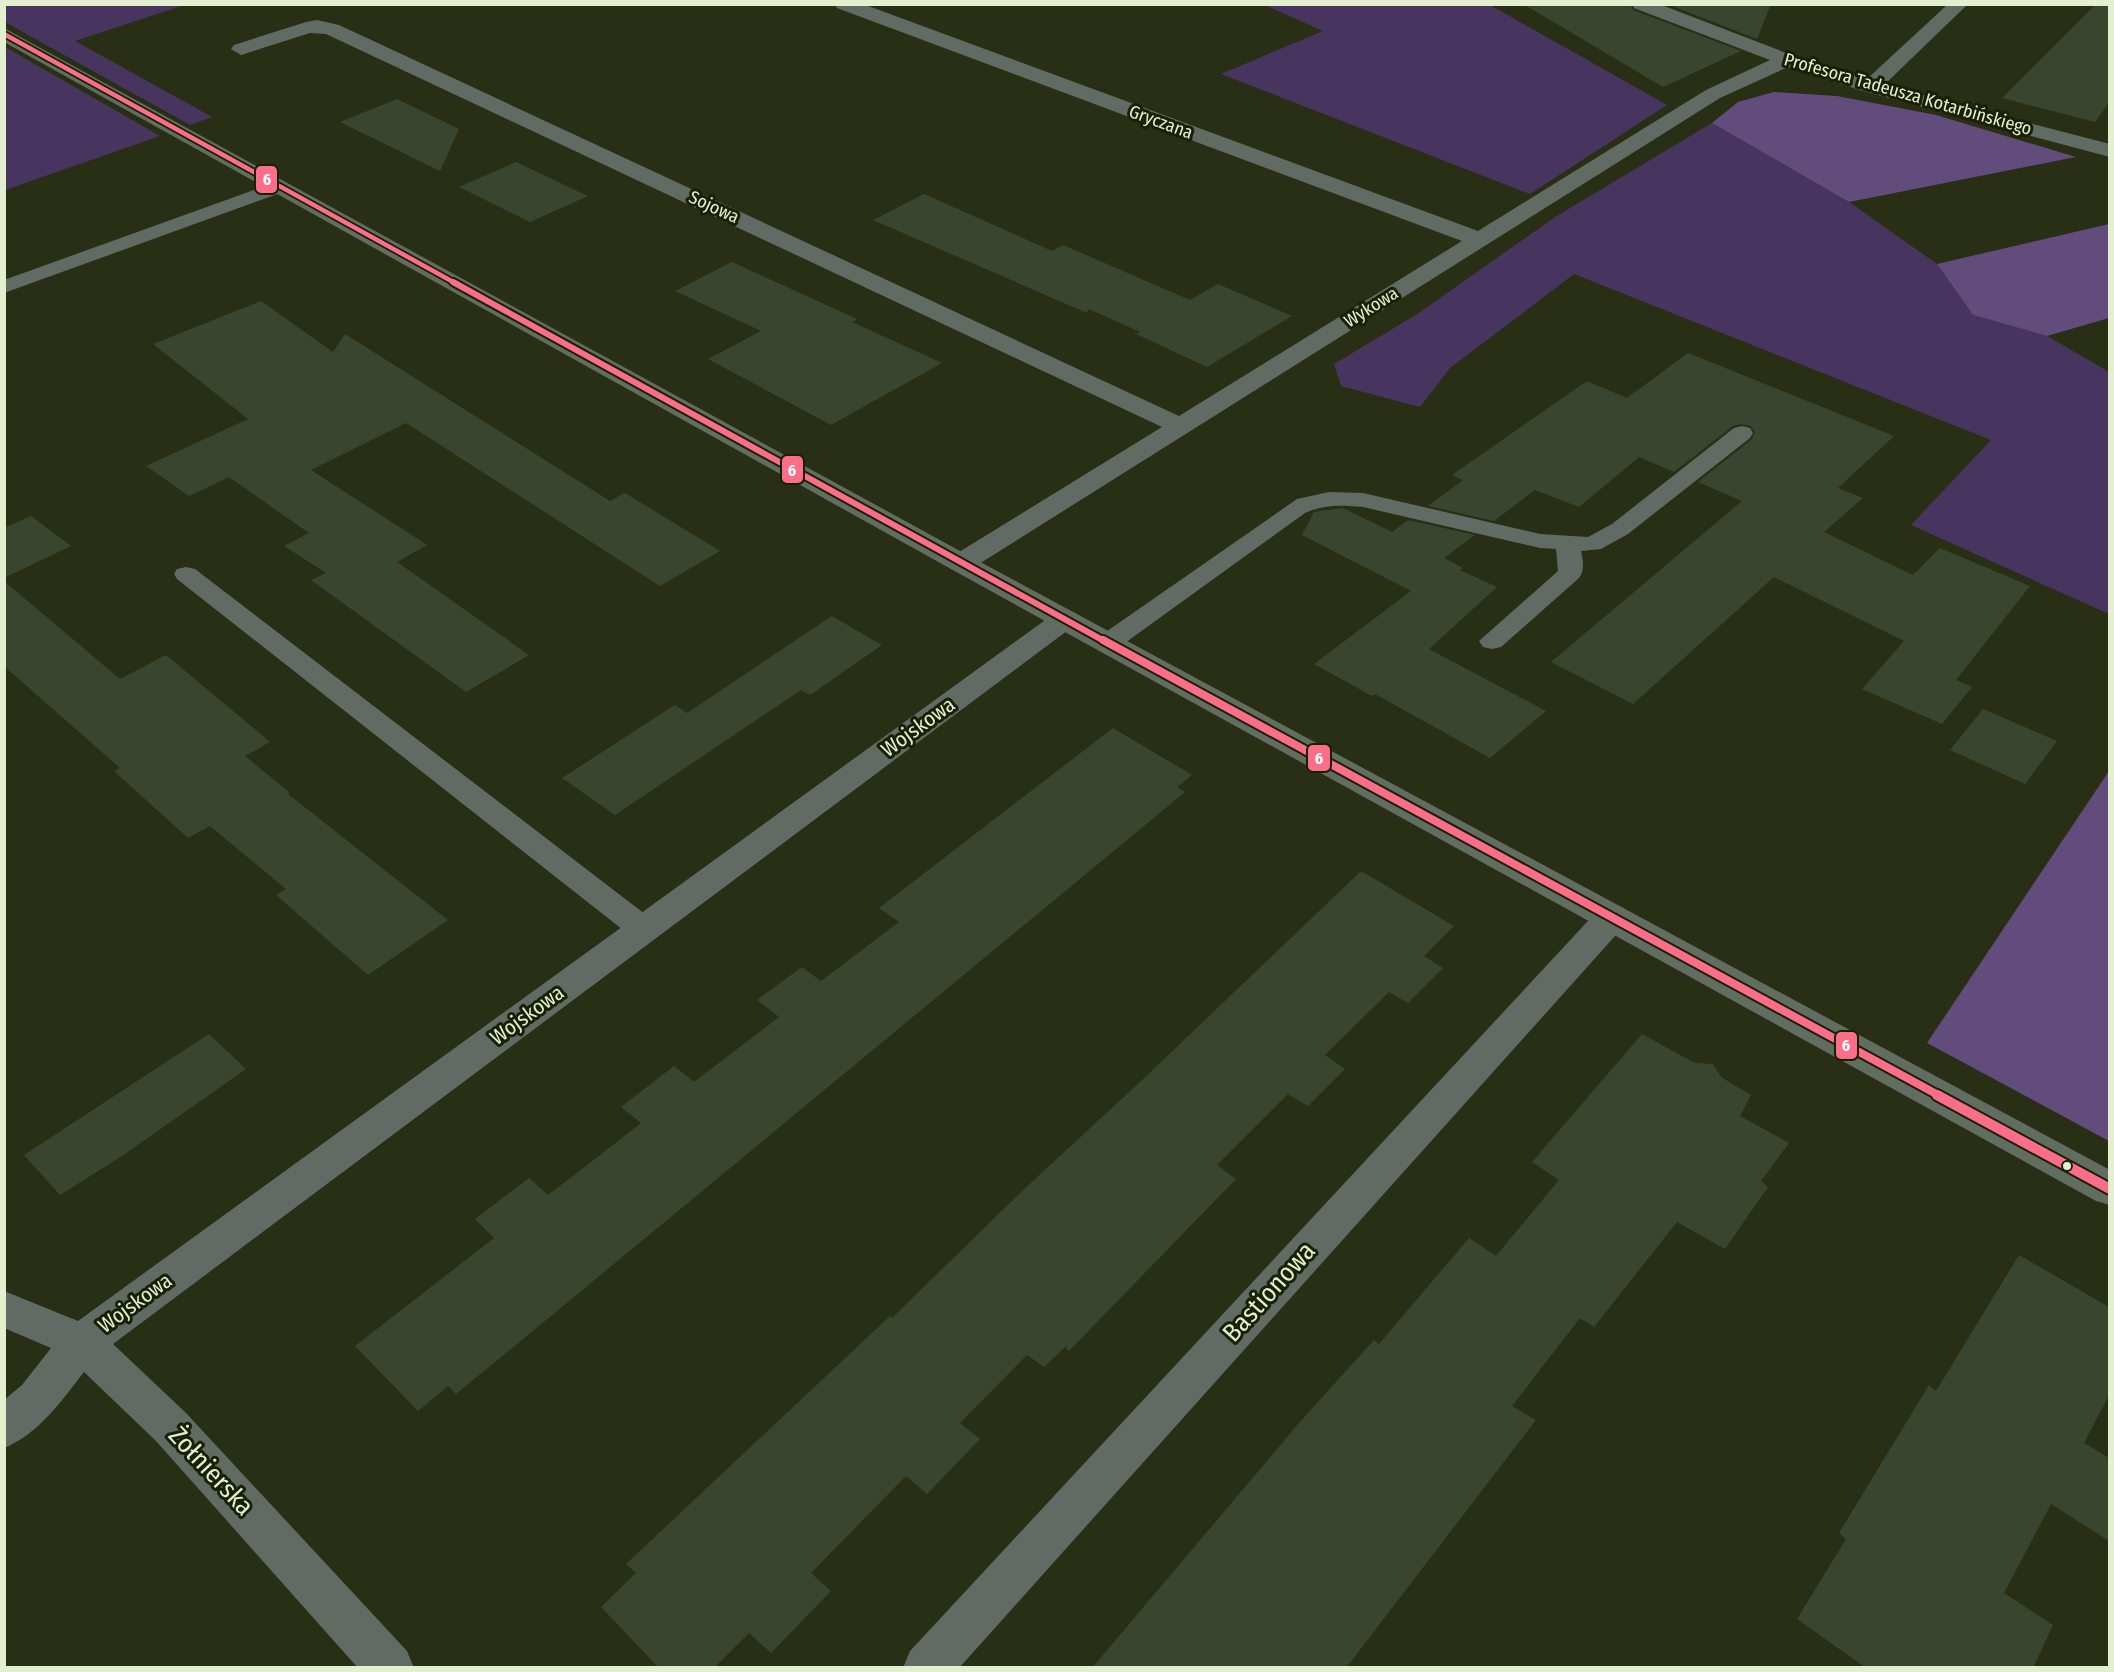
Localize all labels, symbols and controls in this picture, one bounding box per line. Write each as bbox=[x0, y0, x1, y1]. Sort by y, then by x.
street label: Profesora Tadeusza Kotarbińskiego bbox=[1782, 48, 2034, 140]
street label: Gryczana bbox=[1126, 100, 1196, 144]
line badge: 6 bbox=[255, 165, 278, 194]
text: 6 bbox=[263, 170, 271, 189]
street label: Sojowa bbox=[685, 186, 743, 228]
street label: Wykowa bbox=[1340, 282, 1402, 332]
line badge: 6 bbox=[781, 455, 804, 484]
text: 6 bbox=[788, 461, 796, 480]
street label: Wojskowa bbox=[876, 691, 960, 763]
line badge: 6 bbox=[1307, 744, 1331, 772]
text: 6 bbox=[1315, 749, 1323, 768]
street label: Wojskowa bbox=[485, 979, 569, 1051]
line badge: 6 bbox=[1835, 1031, 1858, 1060]
text: 6 bbox=[1842, 1036, 1850, 1055]
unlabelled marker bbox=[2061, 1160, 2073, 1172]
street label: Bastionowa bbox=[1216, 1236, 1322, 1348]
street label: Wojskowa bbox=[93, 1267, 177, 1339]
street label: Żołnierska bbox=[162, 1420, 260, 1522]

